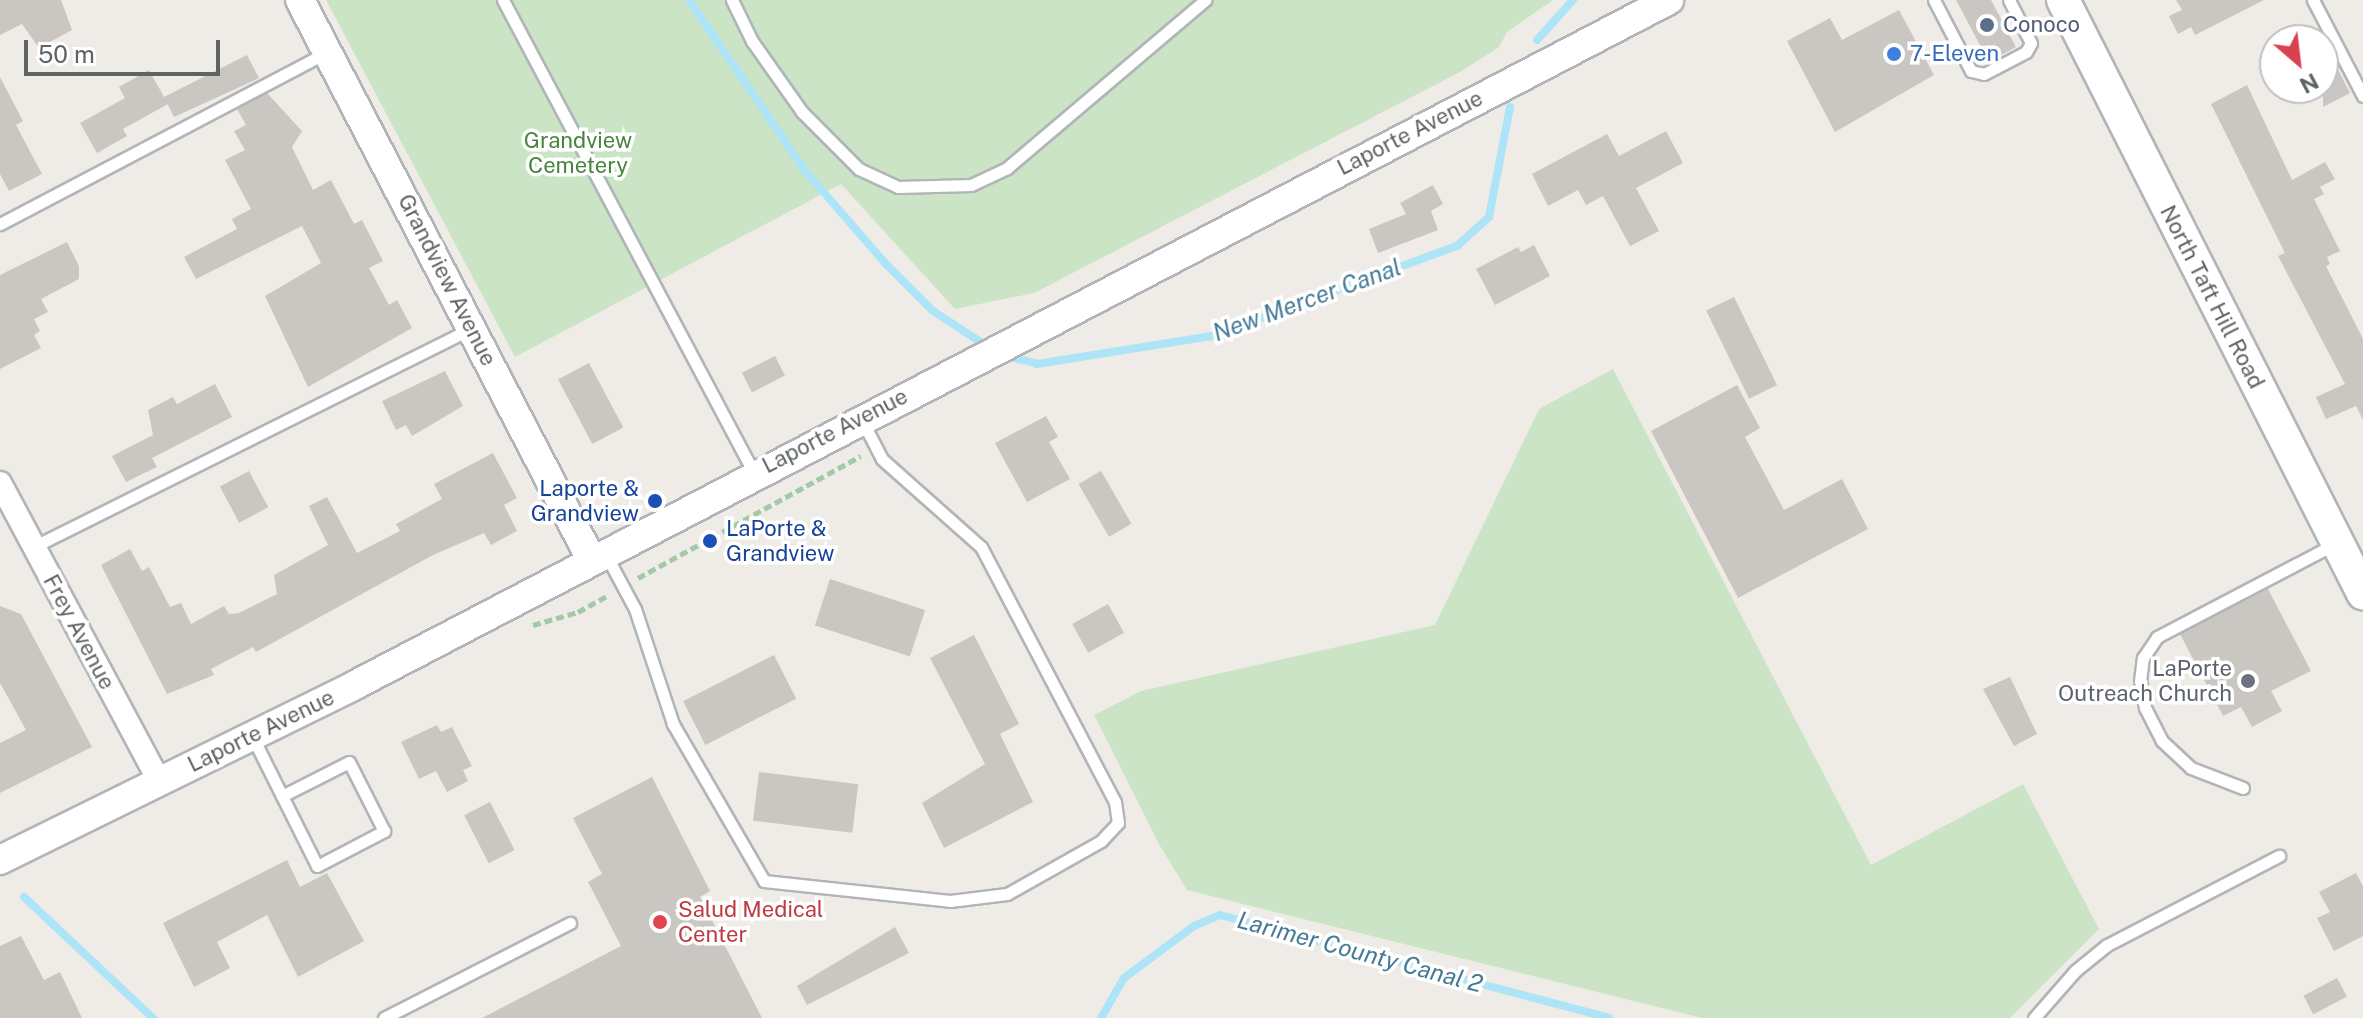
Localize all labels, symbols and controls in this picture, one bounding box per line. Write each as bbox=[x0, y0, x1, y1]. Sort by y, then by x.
place label: Conoco bbox=[2003, 12, 2080, 38]
marker: Conoco bbox=[1978, 16, 1996, 34]
scale bar bbox=[28, 24, 224, 74]
north arrow bbox=[2259, 24, 2339, 104]
text: 50 m bbox=[38, 40, 95, 68]
place label: 7-Eleven bbox=[1910, 41, 1999, 67]
marker: 7-Eleven bbox=[1885, 45, 1903, 63]
text: N bbox=[2296, 68, 2323, 99]
street label: Laporte Avenue bbox=[1333, 85, 1487, 181]
park label: Grandview Cemetery bbox=[524, 127, 632, 178]
street label: Grandview Avenue bbox=[392, 190, 502, 370]
street label: North Taft Hill Road bbox=[2154, 201, 2270, 393]
water label: New Mercer Canal bbox=[1209, 253, 1405, 347]
street label: Laporte Avenue bbox=[758, 383, 912, 479]
place label: Laporte & Grandview bbox=[531, 475, 639, 526]
marker: Laporte & Grandview bbox=[646, 492, 664, 510]
place label: LaPorte & Grandview bbox=[726, 515, 834, 566]
marker: LaPorte & Grandview bbox=[701, 532, 719, 550]
street label: Frey Avenue bbox=[38, 570, 120, 694]
place label: LaPorte Outreach Church bbox=[2058, 655, 2232, 706]
marker: LaPorte Outreach Church bbox=[2239, 672, 2257, 690]
street label: Laporte Avenue bbox=[183, 684, 339, 778]
place label: Salud Medical Center bbox=[678, 896, 824, 948]
water label: Larimer County Canal 2 bbox=[1234, 905, 1486, 999]
marker: Salud Medical Center bbox=[649, 911, 671, 933]

